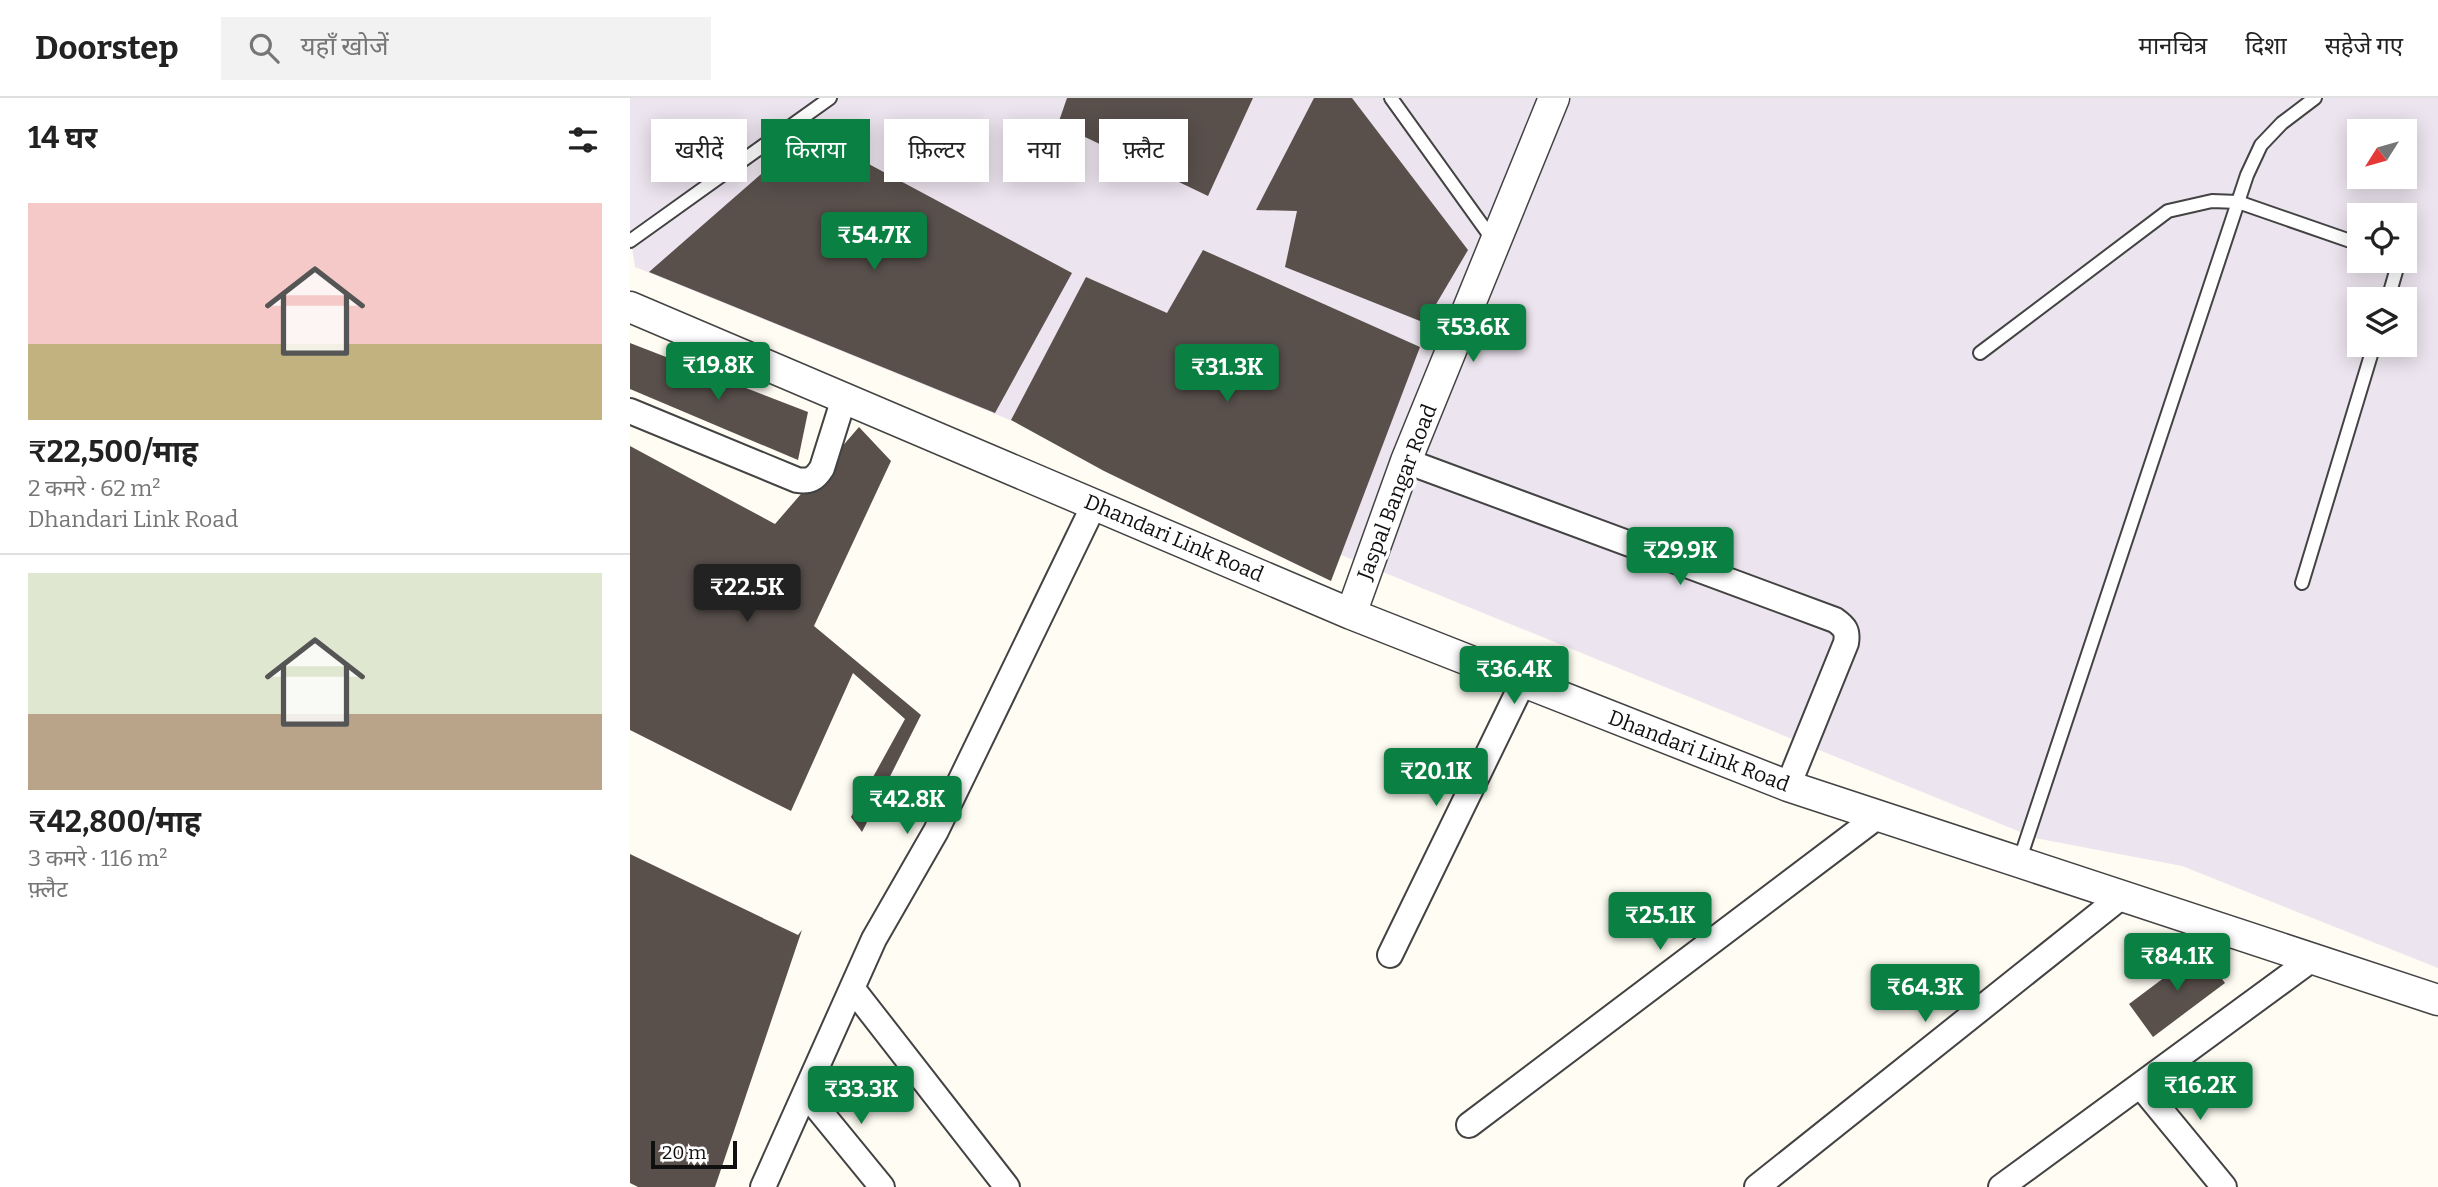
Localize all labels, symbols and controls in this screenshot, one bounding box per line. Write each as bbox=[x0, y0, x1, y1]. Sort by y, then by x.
search box bbox=[221, 17, 711, 80]
text: Doorstep bbox=[35, 28, 179, 68]
icon: search bbox=[245, 29, 283, 67]
text: यहाँ खोजें bbox=[301, 31, 389, 62]
text: मानचित्र bbox=[2139, 32, 2207, 60]
text: दिशा bbox=[2245, 32, 2287, 60]
text: सहेजे गए bbox=[2325, 32, 2403, 60]
chip: खरीदें bbox=[651, 119, 747, 182]
chip: किराया bbox=[761, 119, 870, 182]
chip: फ़िल्टर bbox=[884, 119, 989, 182]
chip: नया bbox=[1003, 119, 1085, 182]
chip: फ़्लैट bbox=[1099, 119, 1188, 182]
north arrow bbox=[2347, 119, 2417, 189]
map controls bbox=[2347, 119, 2417, 357]
text: 14 घर bbox=[28, 120, 97, 156]
icon: filters bbox=[564, 121, 602, 159]
button: locate bbox=[2347, 203, 2417, 273]
pin: ₹54.7K bbox=[817, 212, 931, 272]
text: ₹54.7K bbox=[837, 221, 911, 249]
icon: home bbox=[252, 248, 378, 374]
button: layers bbox=[2347, 287, 2417, 357]
pin: ₹53.6K bbox=[1416, 304, 1530, 364]
text: ₹53.6K bbox=[1436, 313, 1510, 341]
pin: ₹19.8K bbox=[661, 342, 775, 402]
pin: ₹31.3K bbox=[1170, 344, 1284, 404]
text: ₹19.8K bbox=[682, 351, 754, 379]
text: ₹31.3K bbox=[1191, 353, 1263, 381]
street label: Jaspal Bangar Road bbox=[1351, 401, 1442, 584]
text: ₹22,500/माह bbox=[28, 434, 198, 470]
text: 2 कमरे · 62 m² bbox=[28, 474, 160, 502]
street label: Dhandari Link Road bbox=[1080, 488, 1268, 588]
text: Dhandari Link Road bbox=[28, 505, 239, 533]
pin: ₹29.9K bbox=[1623, 528, 1737, 587]
text: ₹29.9K bbox=[1643, 536, 1717, 564]
pin: ₹22.5K bbox=[690, 564, 804, 624]
text: ₹22.5K bbox=[710, 573, 784, 601]
icon: home bbox=[252, 619, 378, 745]
pin: ₹36.4K bbox=[1457, 646, 1571, 706]
text: ₹36.4K bbox=[1476, 655, 1552, 683]
street label: Dhandari Link Road bbox=[1605, 704, 1793, 798]
pin: ₹20.1K bbox=[1379, 748, 1493, 808]
text: ₹20.1K bbox=[1400, 757, 1472, 785]
pin: ₹42.8K bbox=[850, 776, 964, 836]
text: ₹42.8K bbox=[869, 785, 945, 813]
text: ₹42,800/माह bbox=[28, 804, 201, 840]
text: 3 कमरे · 116 m² bbox=[28, 844, 167, 872]
text: फ़्लैट bbox=[28, 875, 68, 903]
pin: ₹25.1K bbox=[1603, 892, 1717, 952]
text: ₹25.1K bbox=[1625, 901, 1695, 929]
pin: ₹84.1K bbox=[2120, 934, 2234, 993]
text: ₹84.1K bbox=[2140, 942, 2214, 970]
pin: ₹64.3K bbox=[1868, 964, 1982, 1024]
text: ₹64.3K bbox=[1887, 973, 1963, 1001]
pin: ₹16.2K bbox=[2143, 1062, 2257, 1122]
pin: ₹33.3K bbox=[804, 1066, 918, 1126]
text: ₹16.2K bbox=[2164, 1071, 2236, 1099]
text: ₹33.3K bbox=[824, 1075, 898, 1103]
scale bar bbox=[651, 1138, 737, 1170]
text: 20 m bbox=[662, 1141, 706, 1164]

